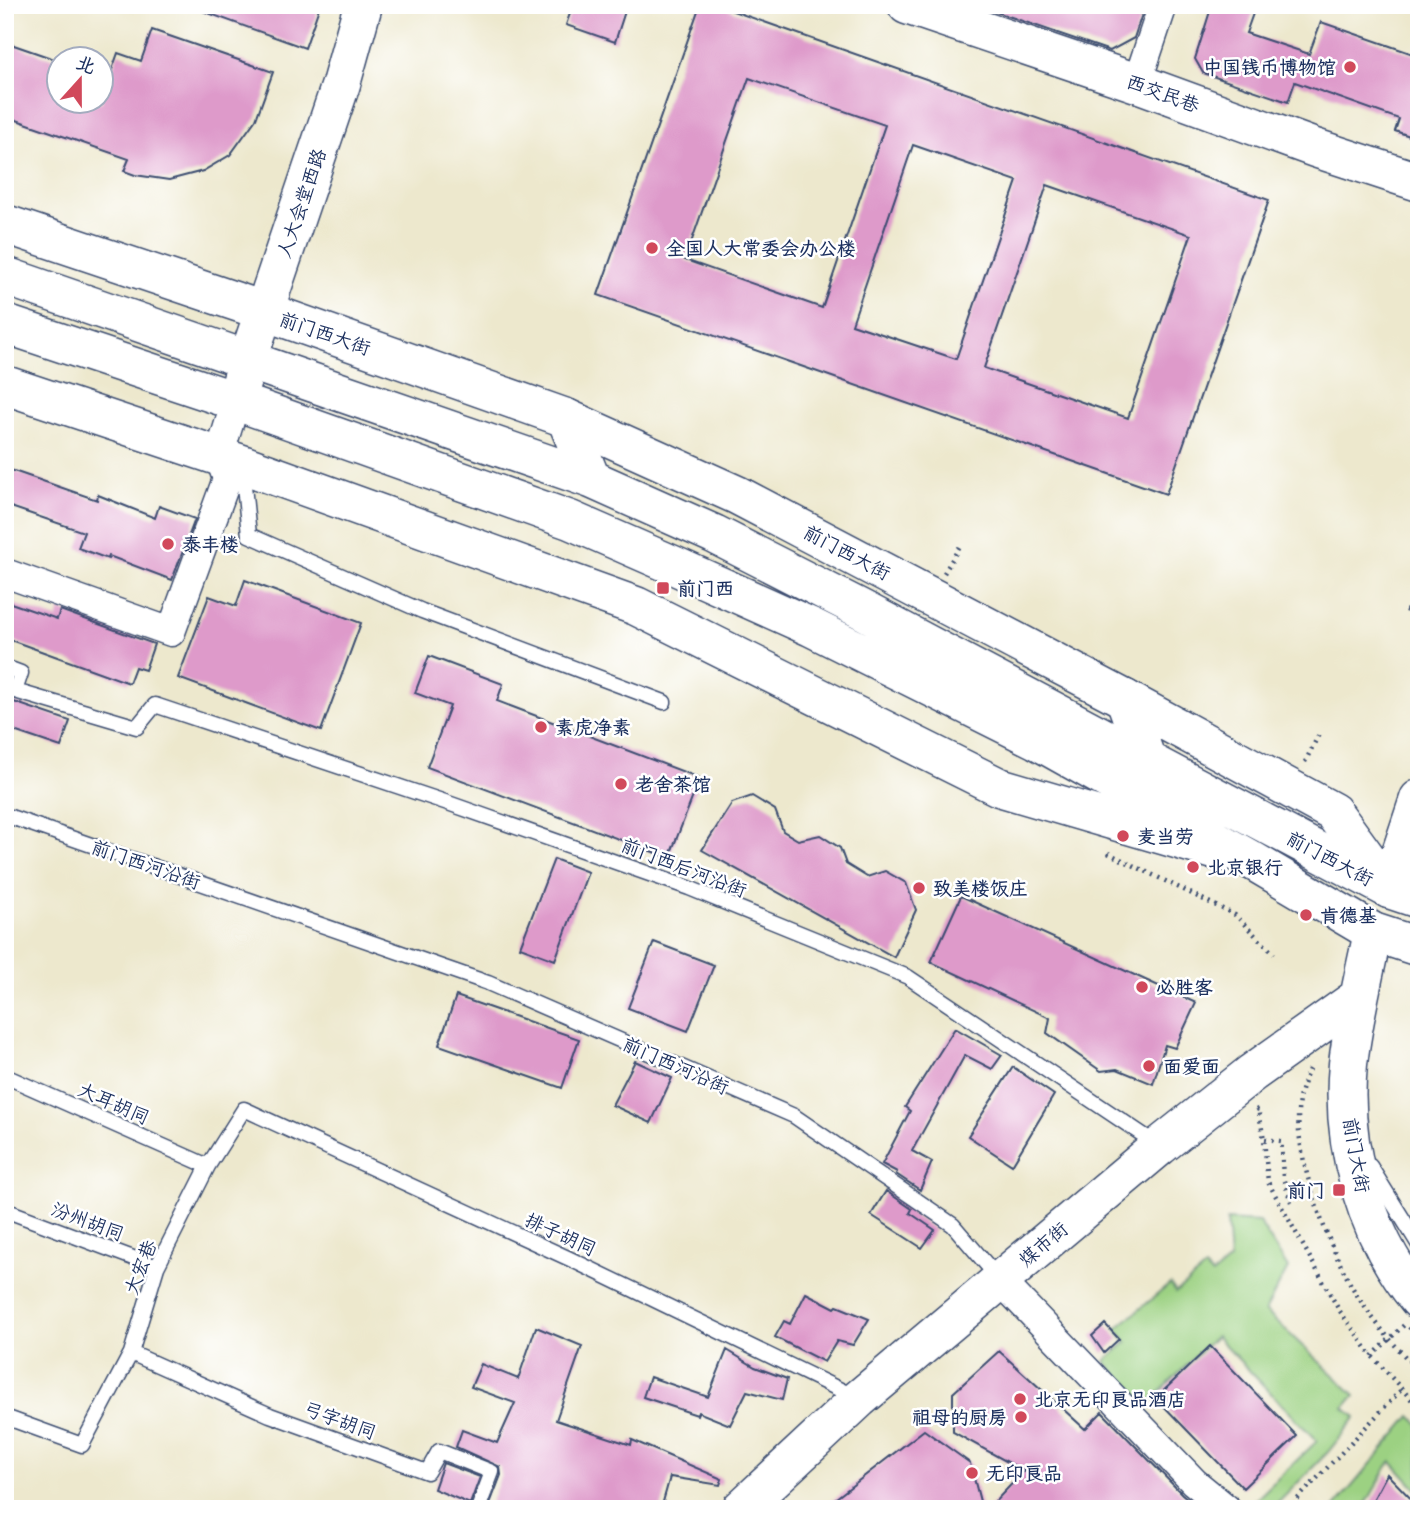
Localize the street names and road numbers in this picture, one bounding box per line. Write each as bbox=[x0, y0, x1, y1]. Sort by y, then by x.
street label: 西交民巷 bbox=[1121, 68, 1203, 122]
street label: 人大会堂西路 bbox=[270, 145, 336, 262]
street label: 前门西大街 bbox=[275, 305, 374, 365]
street label: 前门西大街 bbox=[797, 518, 895, 589]
street label: 前门西大街 bbox=[1280, 824, 1378, 895]
street label: 前门西后河沿街 bbox=[616, 831, 751, 907]
street label: 前门西河沿街 bbox=[87, 833, 204, 899]
street label: 前门西河沿街 bbox=[617, 1030, 733, 1104]
street label: 大耳胡同 bbox=[72, 1076, 154, 1134]
street label: 前门大街 bbox=[1334, 1115, 1376, 1195]
street label: 汾州胡同 bbox=[46, 1195, 128, 1250]
street label: 排子胡同 bbox=[519, 1206, 601, 1265]
street label: 煤市街 bbox=[1013, 1216, 1076, 1275]
street label: 大宏巷 bbox=[118, 1236, 166, 1300]
street label: 弓字胡同 bbox=[298, 1395, 380, 1449]

